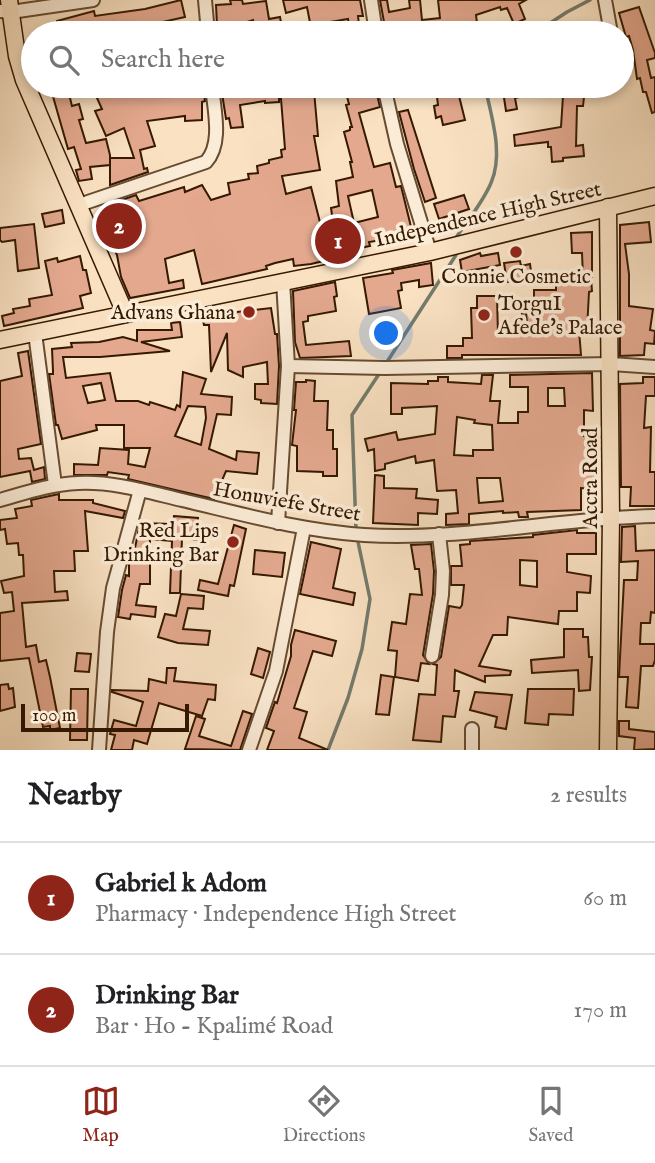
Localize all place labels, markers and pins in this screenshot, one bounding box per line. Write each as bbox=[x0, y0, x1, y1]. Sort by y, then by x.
pin: 2 bbox=[96, 200, 142, 252]
pin: 1 bbox=[315, 215, 361, 267]
marker: Connie Cosmetic bbox=[508, 244, 524, 260]
place label: Connie Cosmetic bbox=[441, 264, 591, 291]
place label: TorguI Afede's Palace bbox=[497, 291, 623, 342]
place label: Advans Ghana bbox=[110, 300, 236, 327]
marker: Advans Ghana bbox=[241, 304, 257, 320]
marker: TorguI Afede's Palace bbox=[476, 307, 492, 323]
place label: Red Lips Drinking Bar bbox=[103, 518, 219, 569]
marker: Red Lips Drinking Bar bbox=[225, 534, 241, 550]

